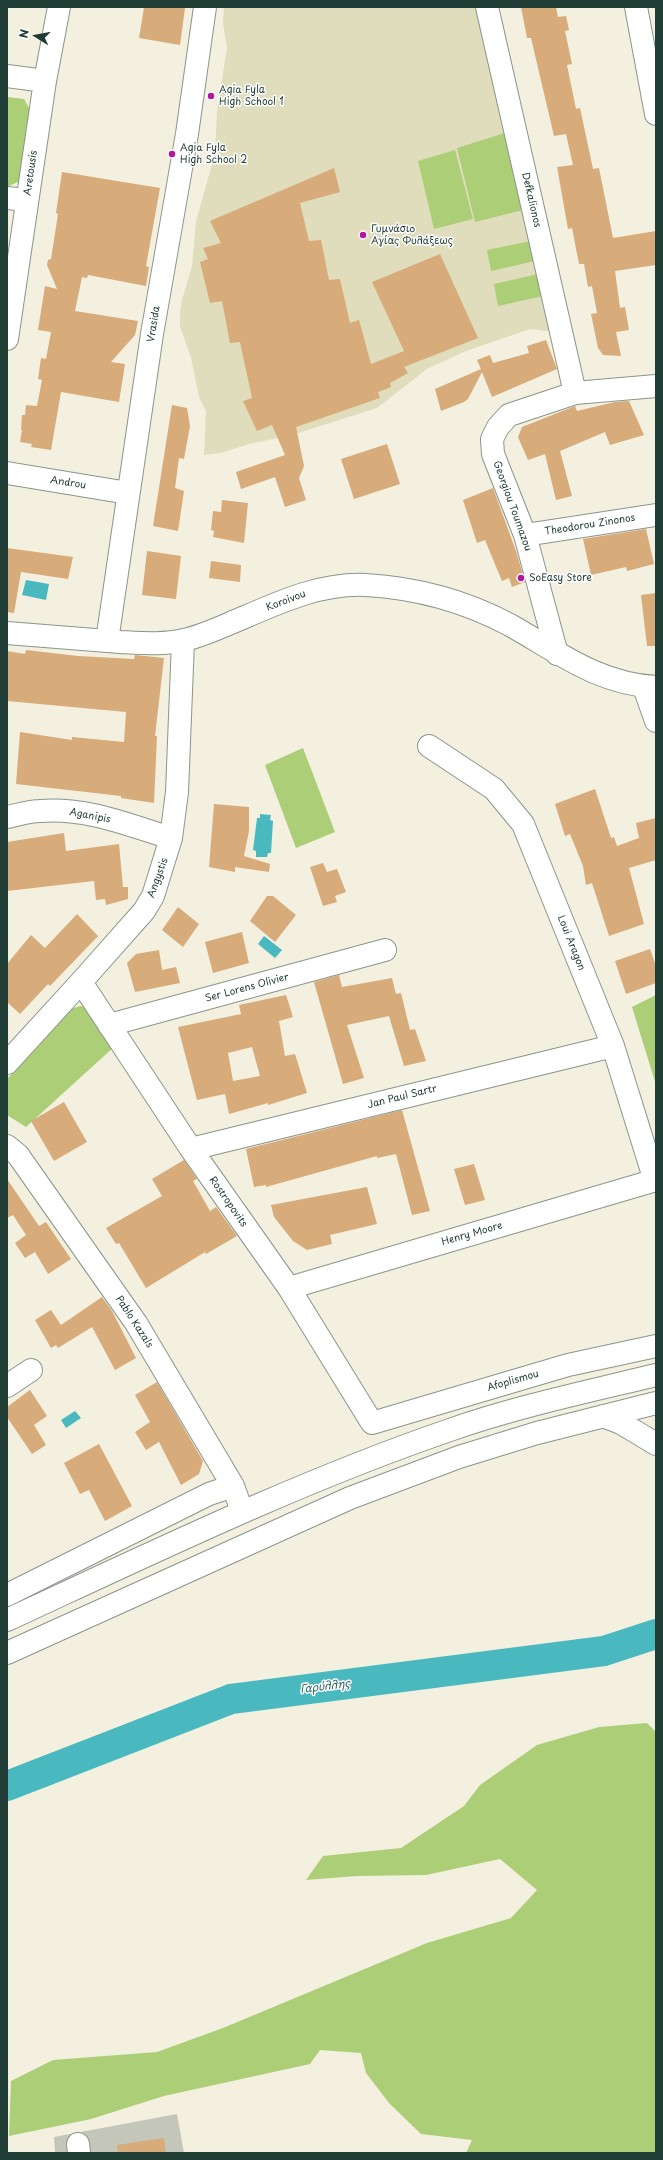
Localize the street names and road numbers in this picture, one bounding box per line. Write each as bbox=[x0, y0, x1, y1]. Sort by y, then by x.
street label: Aretousis bbox=[22, 150, 40, 196]
street label: Defkalionos bbox=[519, 171, 543, 229]
street label: Vrasida bbox=[145, 305, 163, 343]
street label: Georgiou Toumazou bbox=[490, 459, 534, 553]
street label: Androu bbox=[49, 474, 87, 492]
street label: Theodorou Zinonos bbox=[544, 512, 636, 538]
street label: Koroivou bbox=[264, 588, 308, 614]
street label: Aganipis bbox=[68, 806, 112, 826]
street label: Angystis bbox=[145, 856, 171, 900]
street label: Loui Aragon bbox=[555, 914, 587, 972]
street label: Ser Lorens Olivier bbox=[204, 971, 290, 1005]
street label: Jan Paul Sartr bbox=[366, 1083, 438, 1111]
street label: Rostropovits bbox=[206, 1175, 250, 1229]
street label: Henry Moore bbox=[440, 1220, 504, 1248]
street label: Pablo Kazals bbox=[113, 1294, 155, 1350]
street label: Afoplismou bbox=[486, 1368, 540, 1394]

